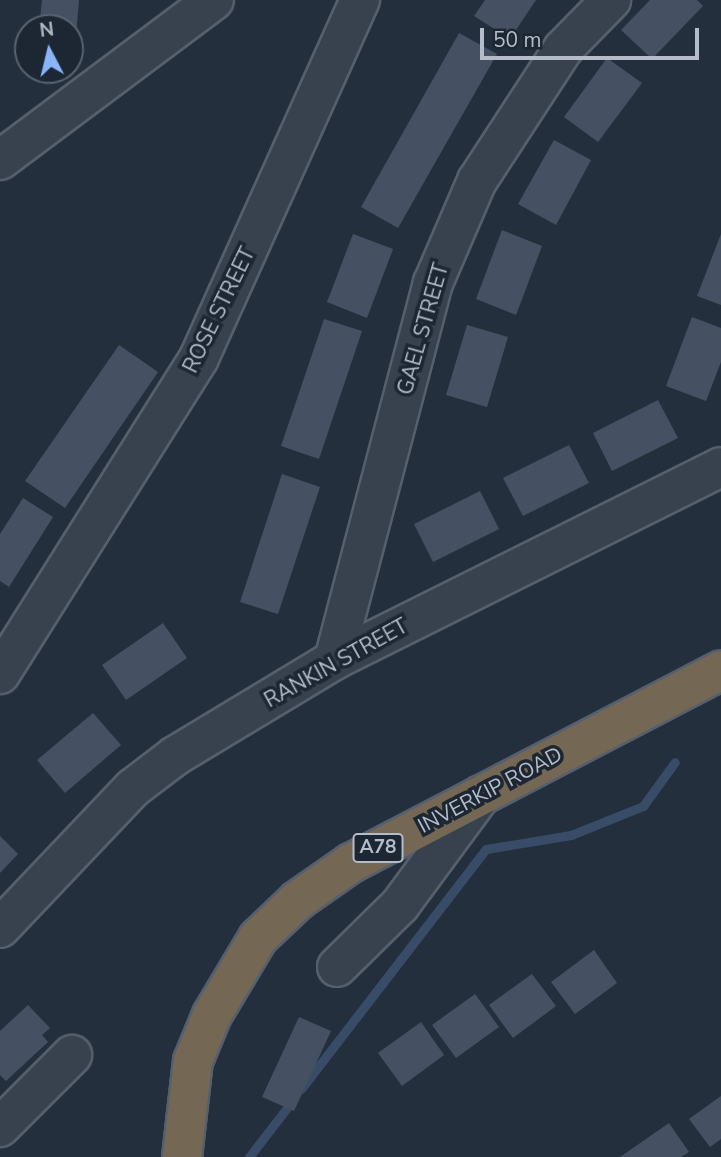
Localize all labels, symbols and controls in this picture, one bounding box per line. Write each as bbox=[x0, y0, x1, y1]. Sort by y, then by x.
north arrow bbox=[14, 14, 84, 84]
scale bar bbox=[483, 14, 702, 58]
text: N bbox=[38, 16, 55, 44]
text: 50 m bbox=[493, 26, 542, 54]
street label: ROSE STREET bbox=[178, 243, 260, 377]
street label: GAEL STREET bbox=[392, 260, 454, 398]
street label: RANKIN STREET bbox=[260, 613, 412, 713]
street label: INVERKIP ROAD bbox=[414, 741, 566, 839]
road number: A78 bbox=[352, 832, 404, 863]

